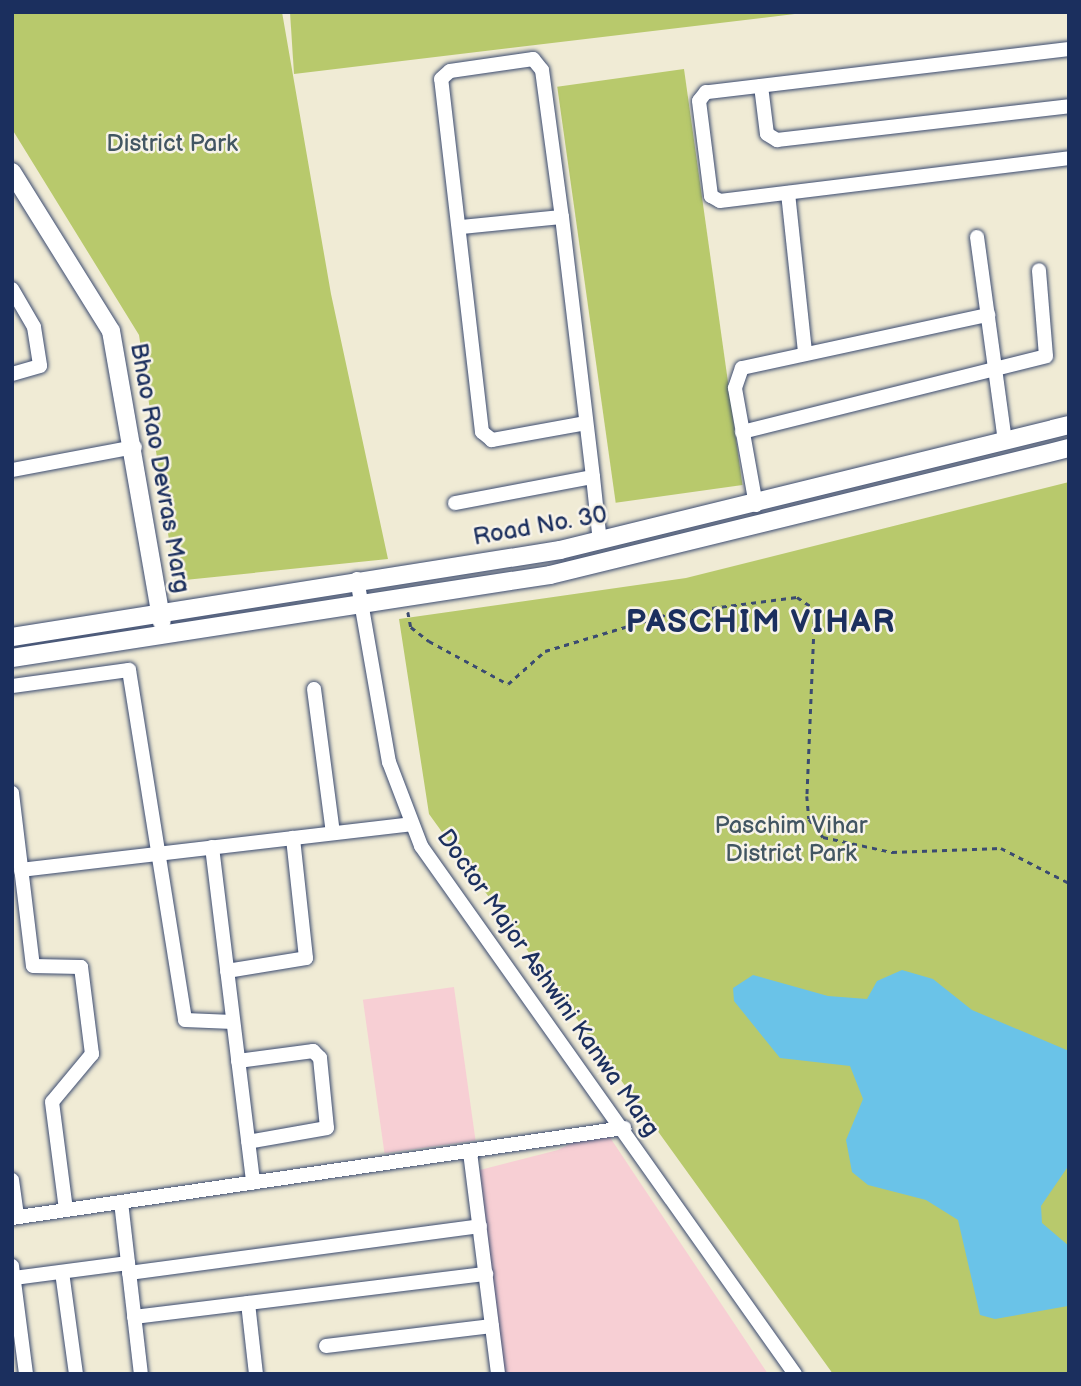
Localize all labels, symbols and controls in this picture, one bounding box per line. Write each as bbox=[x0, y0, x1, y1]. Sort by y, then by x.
park label: District Park bbox=[106, 130, 238, 158]
street label: Bhao Rao Devras Marg bbox=[124, 341, 196, 595]
street label: Road No. 30 bbox=[471, 500, 609, 552]
district label: PASCHIM VIHAR bbox=[626, 604, 896, 642]
park label: Paschim Vihar District Park bbox=[714, 812, 868, 868]
street label: Doctor Major Ashwini Kanwa Marg bbox=[431, 824, 665, 1142]

